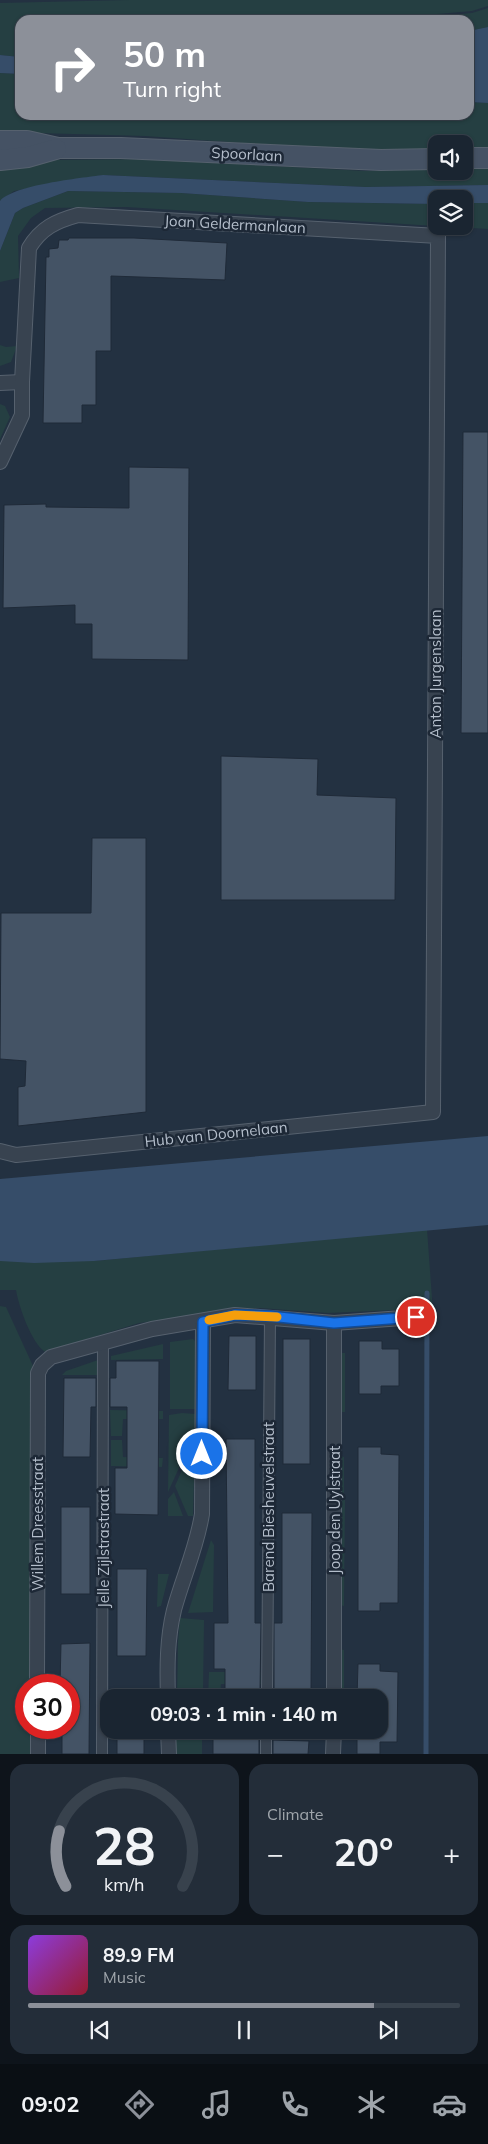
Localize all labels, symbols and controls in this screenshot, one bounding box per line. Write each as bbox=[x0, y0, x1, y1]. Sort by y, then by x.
text: 50 m bbox=[123, 32, 206, 76]
icon: right bbox=[40, 35, 105, 100]
text: Turn right bbox=[123, 75, 221, 103]
map controls bbox=[428, 135, 473, 235]
button: sound bbox=[428, 135, 473, 180]
street label: Spoorlaan bbox=[211, 143, 283, 165]
button: layers bbox=[428, 190, 473, 235]
street label: Joan Geldermanlaan bbox=[164, 211, 306, 237]
street label: Anton Jurgenslaan bbox=[426, 610, 445, 739]
street label: Hub van Doornelaan bbox=[144, 1117, 288, 1151]
pin bbox=[395, 1296, 437, 1338]
icon: arrive bbox=[402, 1303, 430, 1331]
street label: Barend Biesheuvelstraat bbox=[259, 1422, 278, 1592]
position arrow bbox=[175, 1427, 227, 1479]
street label: Joop den Uylstraat bbox=[325, 1446, 344, 1574]
street label: Willem Dreesstraat bbox=[28, 1457, 47, 1591]
street label: Jelle Zijlstrastraat bbox=[94, 1488, 113, 1608]
speed limit sign: 30 bbox=[15, 1674, 80, 1739]
text: 09:03 · 1 min · 140 m bbox=[150, 1702, 338, 1726]
text: Climate bbox=[267, 1804, 323, 1824]
text: 28 bbox=[93, 1813, 156, 1878]
text: 20° bbox=[333, 1828, 394, 1876]
text: − bbox=[267, 1836, 284, 1871]
text: + bbox=[443, 1836, 460, 1871]
text: km/h bbox=[104, 1873, 145, 1895]
text: 89.9 FM bbox=[103, 1943, 175, 1967]
text: Music bbox=[103, 1967, 146, 1987]
icon: previous bbox=[86, 2016, 114, 2044]
icon: pause bbox=[230, 2016, 258, 2044]
icon: next bbox=[374, 2016, 402, 2044]
icon: directions bbox=[122, 2087, 157, 2122]
icon: music bbox=[199, 2087, 234, 2122]
icon: phone bbox=[277, 2087, 312, 2122]
icon: climate bbox=[354, 2087, 389, 2122]
icon: car bbox=[432, 2087, 467, 2122]
text: 09:02 bbox=[21, 2090, 79, 2118]

